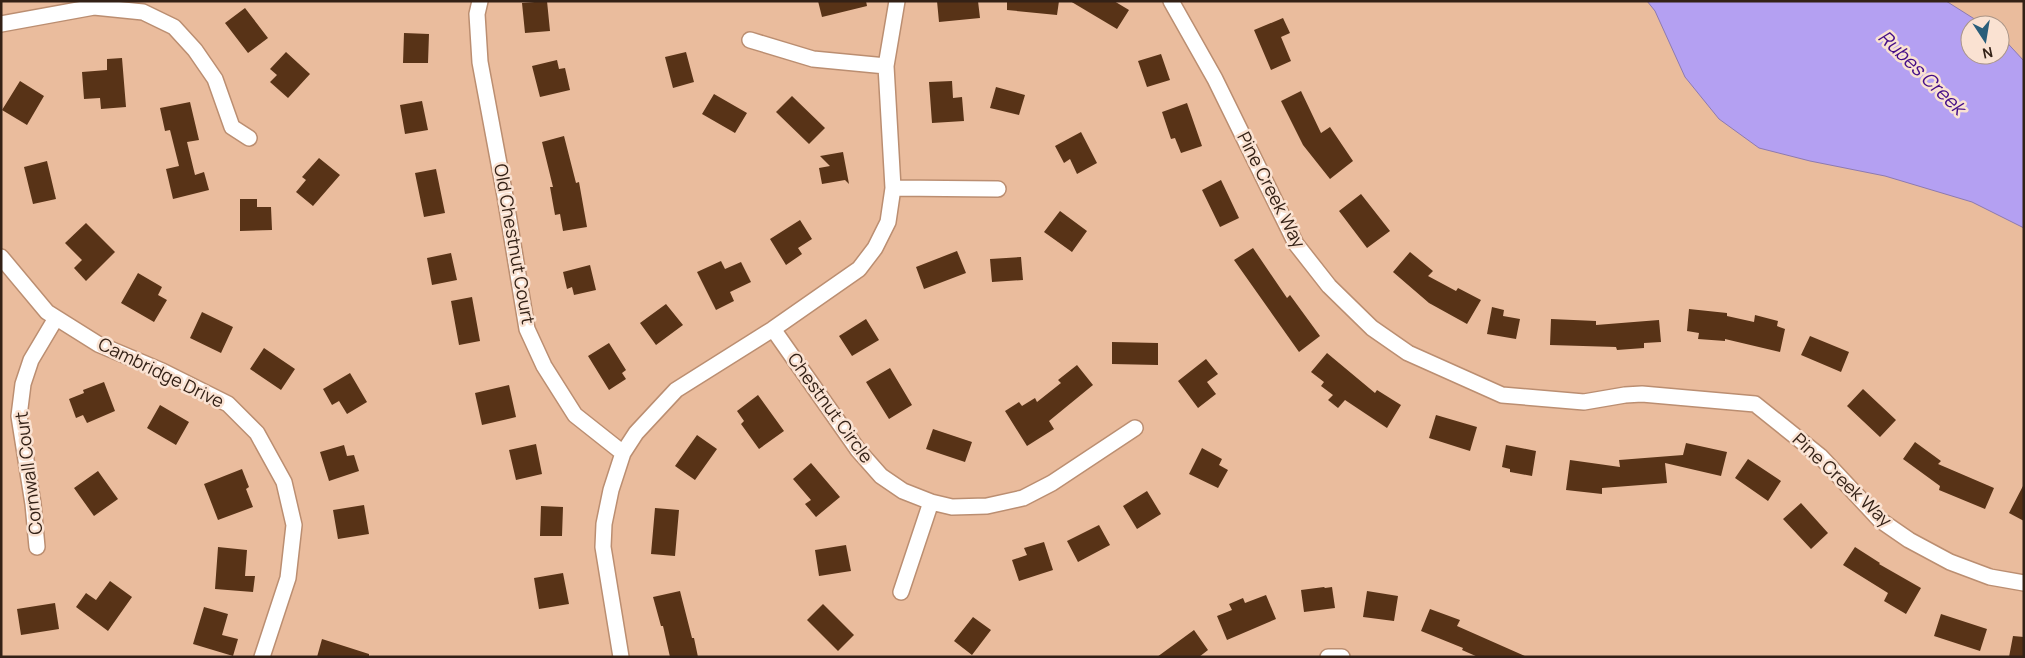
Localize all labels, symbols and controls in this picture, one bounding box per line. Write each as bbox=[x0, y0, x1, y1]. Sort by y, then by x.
north arrow bbox=[1960, 15, 2010, 65]
water label: Rubes Creek bbox=[1873, 24, 1973, 122]
text: N bbox=[1981, 43, 1995, 64]
street label: Pine Creek Way bbox=[1232, 127, 1312, 252]
street label: Old Chestnut Court bbox=[489, 162, 541, 326]
street label: Cambridge Drive bbox=[95, 331, 228, 413]
street label: Chestnut Circle bbox=[783, 347, 879, 467]
street label: Cornwall Court bbox=[9, 410, 47, 536]
street label: Pine Creek Way bbox=[1788, 427, 1898, 532]

